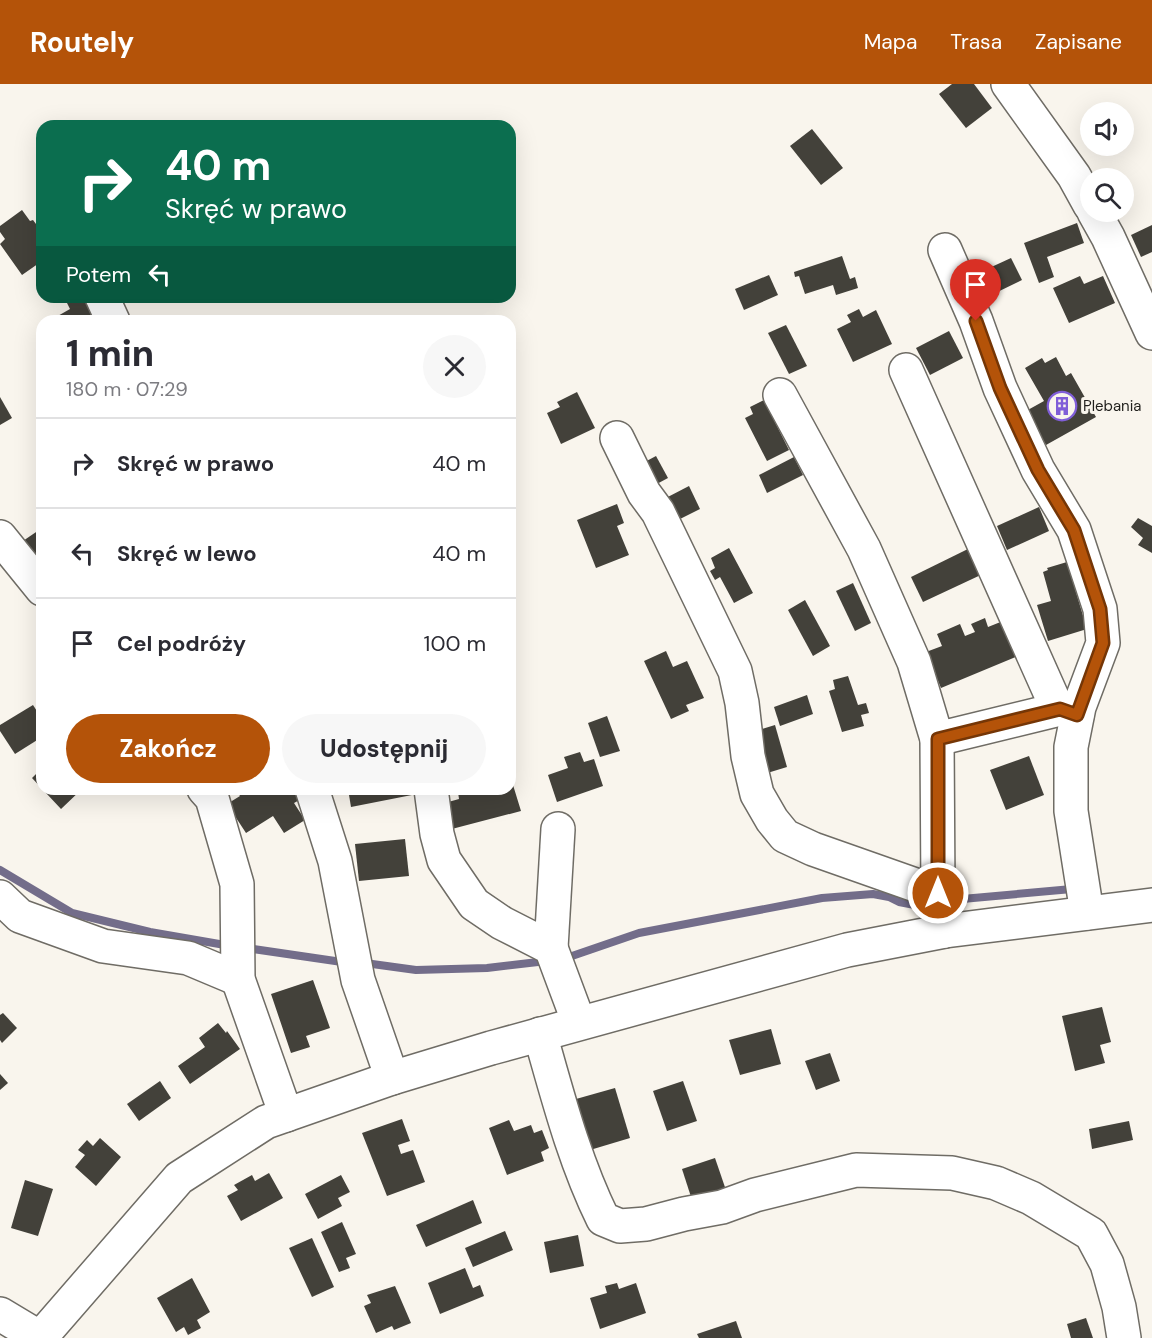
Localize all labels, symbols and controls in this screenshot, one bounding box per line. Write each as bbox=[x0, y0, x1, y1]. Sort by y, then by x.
text: Routely bbox=[30, 24, 134, 61]
text: Mapa bbox=[864, 28, 917, 56]
text: Trasa bbox=[950, 28, 1002, 56]
text: Zapisane bbox=[1035, 28, 1122, 56]
map controls bbox=[1080, 102, 1134, 222]
button: sound bbox=[1080, 102, 1134, 156]
text: 40 m bbox=[165, 138, 271, 193]
icon: right bbox=[66, 144, 144, 222]
button: search bbox=[1080, 168, 1134, 222]
text: Skręć w prawo bbox=[165, 191, 347, 226]
icon: left bbox=[143, 258, 176, 291]
pin bbox=[950, 259, 1001, 321]
text: Potem bbox=[66, 260, 131, 289]
icon: arrive bbox=[959, 268, 992, 301]
text: 1 min bbox=[66, 330, 154, 377]
button: close bbox=[423, 335, 486, 398]
text: 180 m · 07:29 bbox=[66, 376, 188, 402]
building icon: Plebania bbox=[1046, 390, 1078, 422]
place label: Plebania bbox=[1083, 396, 1142, 416]
icon: right bbox=[66, 447, 99, 480]
text: Skręć w prawo bbox=[117, 449, 274, 478]
text: 40 m bbox=[432, 449, 486, 478]
icon: left bbox=[66, 537, 99, 570]
text: Skręć w lewo bbox=[117, 539, 257, 568]
text: 40 m bbox=[432, 539, 486, 568]
icon: arrive bbox=[66, 627, 99, 660]
text: Cel podróży bbox=[117, 629, 246, 658]
text: 100 m bbox=[424, 629, 486, 658]
button: Zakończ bbox=[66, 714, 270, 783]
button: Udostępnij bbox=[282, 714, 486, 783]
position arrow bbox=[906, 861, 970, 925]

